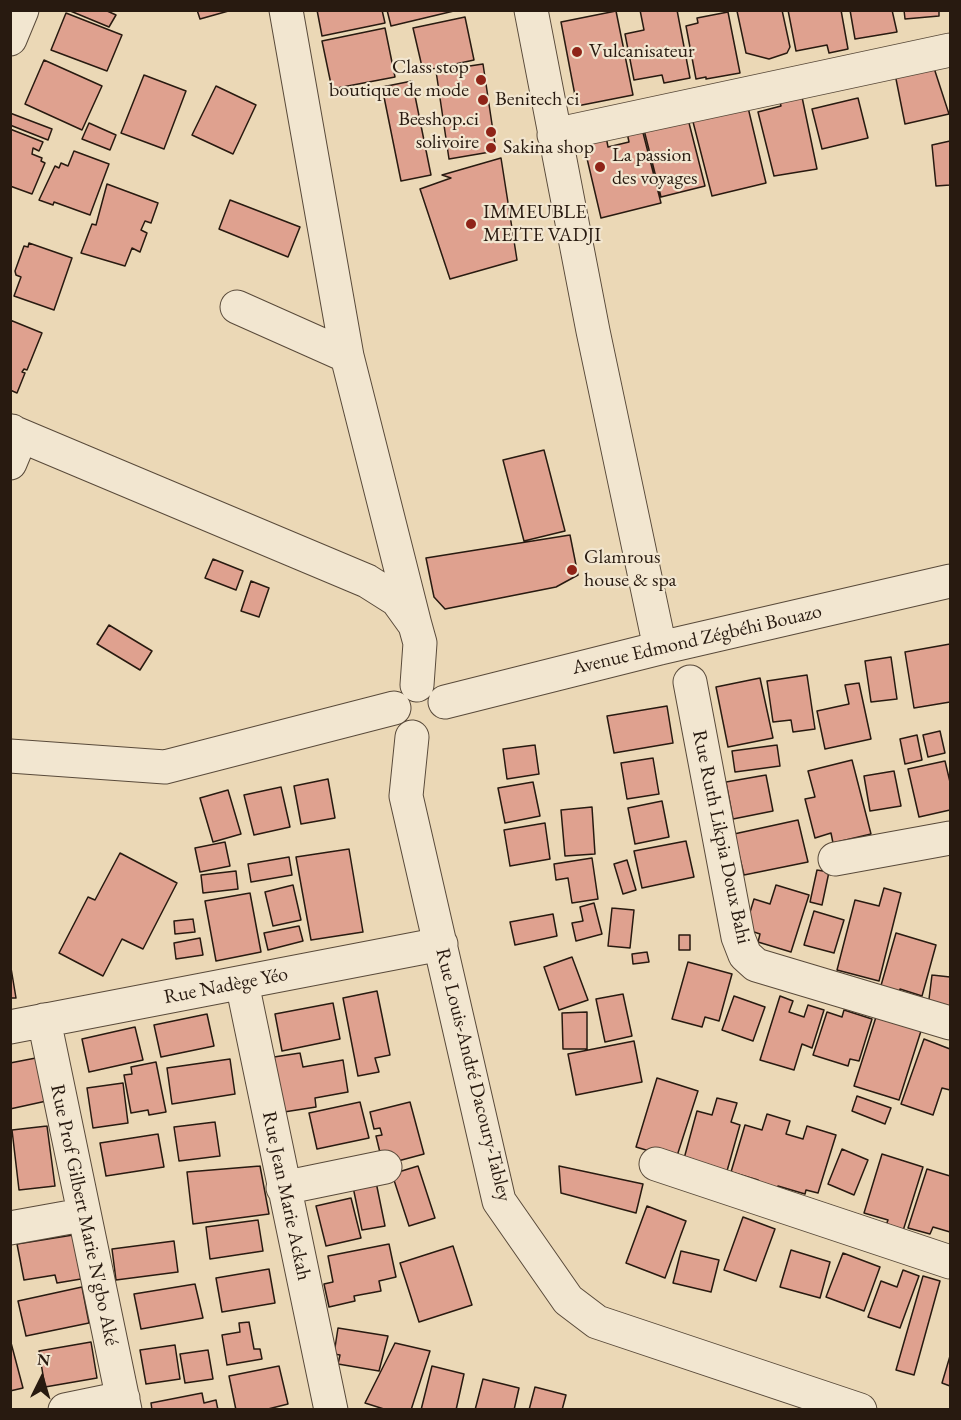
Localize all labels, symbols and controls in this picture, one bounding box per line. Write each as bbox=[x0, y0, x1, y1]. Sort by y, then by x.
place label: Vulcanisateur bbox=[589, 40, 695, 64]
marker: Vulcanisateur bbox=[570, 45, 584, 59]
place label: Class stop boutique de mode bbox=[329, 56, 469, 103]
marker: Class stop boutique de mode bbox=[474, 73, 488, 87]
place label: Benitech ci bbox=[495, 88, 579, 112]
marker: Benitech ci bbox=[476, 93, 490, 107]
place label: Beeshop.ci solivoire bbox=[398, 108, 479, 155]
marker: Beeshop.ci solivoire bbox=[484, 125, 498, 139]
place label: Sakina shop bbox=[503, 136, 594, 160]
marker: Sakina shop bbox=[484, 141, 498, 155]
place label: La passion des voyages bbox=[612, 144, 697, 191]
marker: La passion des voyages bbox=[593, 160, 607, 174]
place label: IMMEUBLE MEITE VADJI bbox=[483, 201, 601, 248]
marker: IMMEUBLE MEITE VADJI bbox=[464, 217, 478, 231]
place label: Glamrous house & spa bbox=[584, 546, 677, 593]
marker: Glamrous house & spa bbox=[565, 563, 579, 577]
street label: Avenue Edmond Zégbéhi Bouazo bbox=[570, 600, 824, 680]
street label: Rue Ruth Likpia Doux Bahi bbox=[687, 728, 755, 946]
street label: Rue Louis-André Dacoury-Tabley bbox=[430, 946, 516, 1204]
street label: Rue Nadège Yéo bbox=[162, 962, 290, 1010]
street label: Rue Prof Gilbert Marie N'gbo Aké bbox=[45, 1082, 123, 1348]
street label: Rue Jean Marie Ackah bbox=[256, 1109, 316, 1283]
north arrow bbox=[12, 1348, 72, 1408]
text: N bbox=[36, 1349, 51, 1371]

